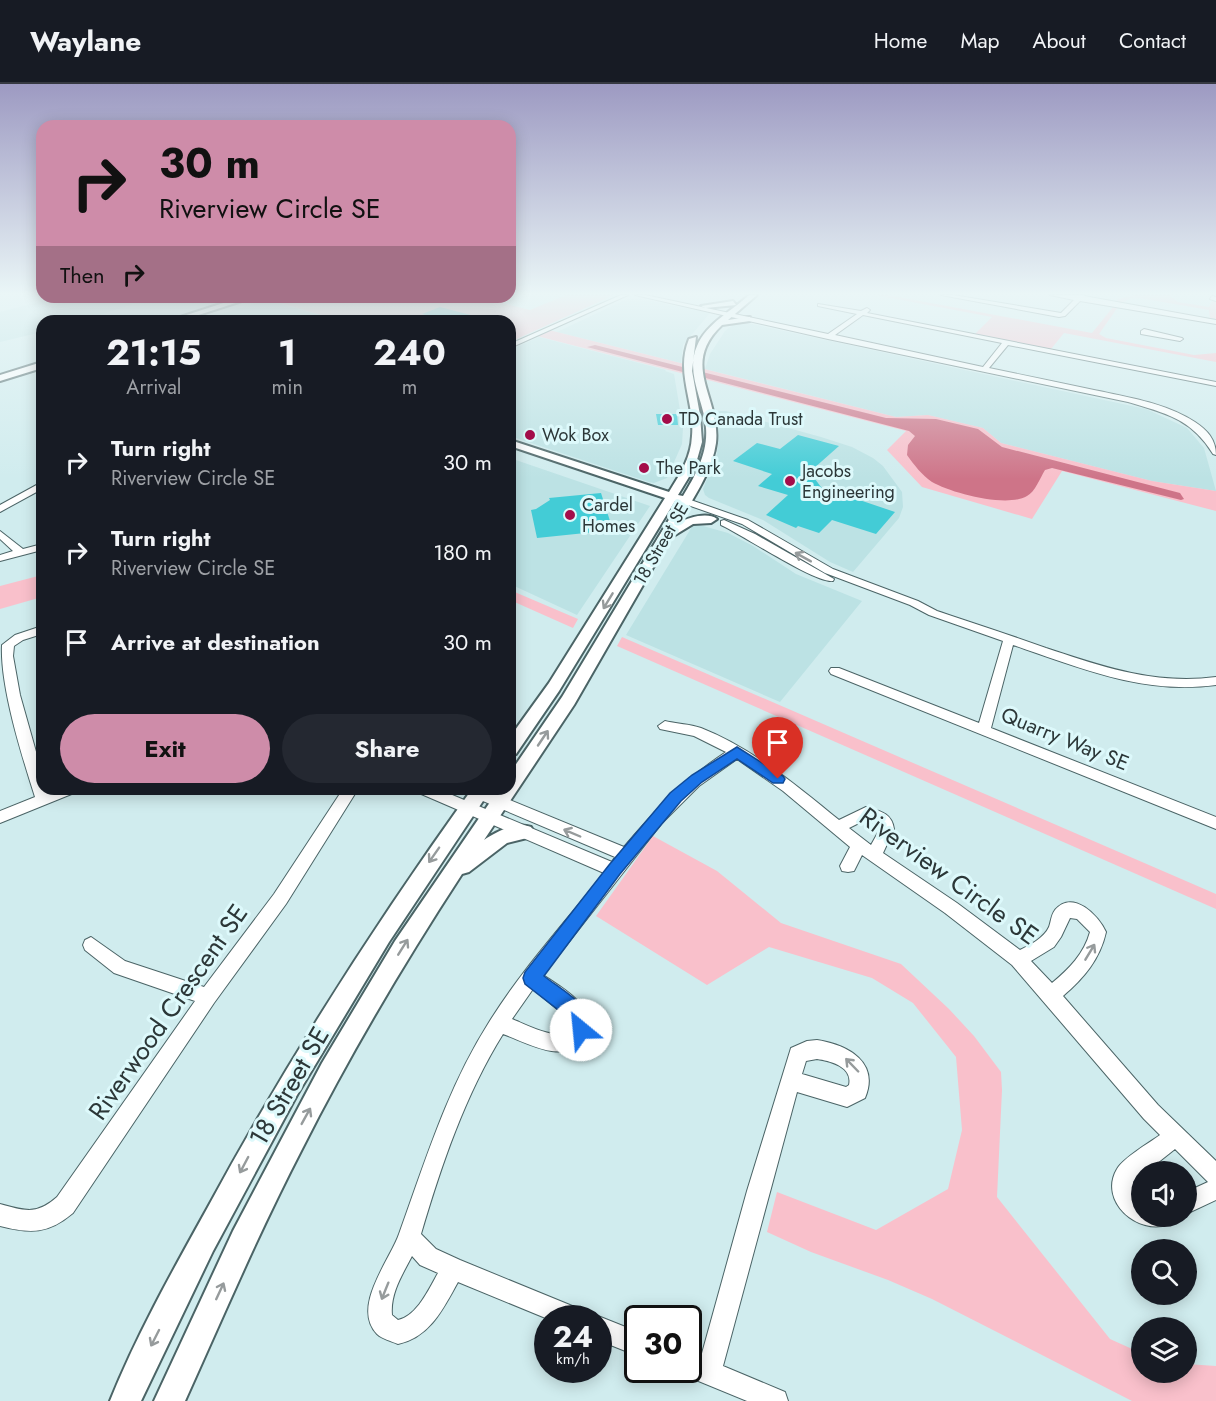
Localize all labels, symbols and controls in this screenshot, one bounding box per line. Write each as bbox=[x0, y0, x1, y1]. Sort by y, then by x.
text: Waylane bbox=[30, 21, 141, 62]
text: Home bbox=[874, 26, 927, 56]
text: Map bbox=[960, 26, 1000, 56]
text: About bbox=[1033, 26, 1086, 56]
text: Contact bbox=[1119, 26, 1186, 56]
text: 30 m bbox=[159, 133, 260, 194]
icon: right bbox=[60, 144, 138, 222]
text: Riverview Circle SE bbox=[159, 189, 381, 228]
icon: right bbox=[117, 258, 150, 291]
text: Then bbox=[60, 259, 105, 291]
text: 21:15 bbox=[106, 326, 201, 378]
text: 1 bbox=[278, 326, 296, 378]
text: 240 bbox=[373, 326, 446, 378]
text: Arrival bbox=[126, 373, 181, 402]
text: min bbox=[272, 373, 303, 402]
text: m bbox=[402, 373, 417, 402]
place label: TD Canada Trust bbox=[679, 406, 803, 432]
marker: TD Canada Trust bbox=[660, 412, 674, 426]
place label: Wok Box bbox=[542, 422, 609, 448]
marker: Wok Box bbox=[523, 428, 537, 442]
text: Turn right bbox=[111, 432, 211, 464]
icon: right bbox=[60, 446, 93, 479]
text: 30 m bbox=[443, 446, 492, 478]
place label: The Park bbox=[656, 455, 721, 481]
place label: Jacobs Engineering bbox=[800, 458, 895, 505]
marker: The Park bbox=[637, 461, 651, 475]
text: Riverview Circle SE bbox=[111, 464, 275, 493]
marker: Jacobs Engineering bbox=[783, 474, 797, 488]
place label: Cardel Homes bbox=[582, 492, 635, 539]
street label: 18 Street SE bbox=[627, 498, 695, 590]
marker: Cardel Homes bbox=[563, 508, 577, 522]
text: Turn right bbox=[111, 522, 211, 554]
icon: right bbox=[60, 536, 93, 569]
text: 180 m bbox=[433, 536, 492, 568]
one-way arrow bbox=[794, 550, 811, 562]
text: Riverview Circle SE bbox=[111, 554, 275, 583]
one-way arrow bbox=[601, 592, 613, 609]
icon: arrive bbox=[60, 626, 93, 659]
text: Arrive at destination bbox=[111, 626, 320, 658]
text: 30 m bbox=[443, 626, 492, 658]
street label: Quarry Way SE bbox=[997, 700, 1133, 778]
button: Exit bbox=[60, 714, 270, 783]
button: Share bbox=[282, 714, 492, 783]
pin bbox=[752, 717, 803, 779]
icon: arrive bbox=[761, 726, 794, 759]
one-way arrow bbox=[537, 730, 549, 747]
street label: Riverview Circle SE bbox=[852, 798, 1046, 954]
one-way arrow bbox=[563, 826, 581, 838]
one-way arrow bbox=[428, 847, 440, 863]
street label: Riverwood Crescent SE bbox=[79, 896, 257, 1128]
one-way arrow bbox=[398, 939, 410, 956]
one-way arrow bbox=[1084, 944, 1096, 961]
position arrow bbox=[549, 998, 613, 1062]
street label: 18 Street SE bbox=[240, 1019, 338, 1153]
one-way arrow bbox=[845, 1058, 859, 1073]
one-way arrow bbox=[300, 1108, 312, 1125]
one-way arrow bbox=[238, 1155, 249, 1173]
map controls bbox=[1131, 1161, 1197, 1383]
button: sound bbox=[1131, 1161, 1197, 1227]
button: search bbox=[1131, 1239, 1197, 1305]
one-way arrow bbox=[379, 1281, 390, 1300]
one-way arrow bbox=[215, 1282, 226, 1300]
speed limit sign: 30 bbox=[624, 1305, 702, 1383]
text: 24 bbox=[553, 1315, 593, 1358]
button: layers bbox=[1131, 1317, 1197, 1383]
one-way arrow bbox=[149, 1329, 161, 1346]
text: km/h bbox=[556, 1348, 590, 1370]

